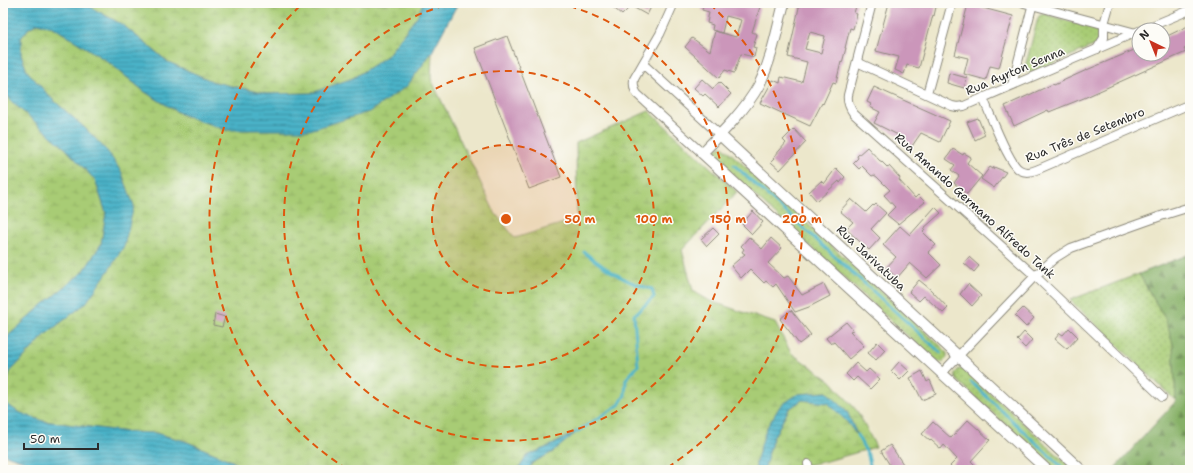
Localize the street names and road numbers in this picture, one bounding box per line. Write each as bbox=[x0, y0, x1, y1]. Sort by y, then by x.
street label: Rua Ayrton Senna bbox=[963, 43, 1067, 99]
street label: Rua Três de Setembro bbox=[1023, 104, 1147, 166]
street label: Rua Amando Germano Alfredo Tank bbox=[891, 130, 1059, 283]
street label: Rua Jarivatuba bbox=[833, 222, 909, 295]

